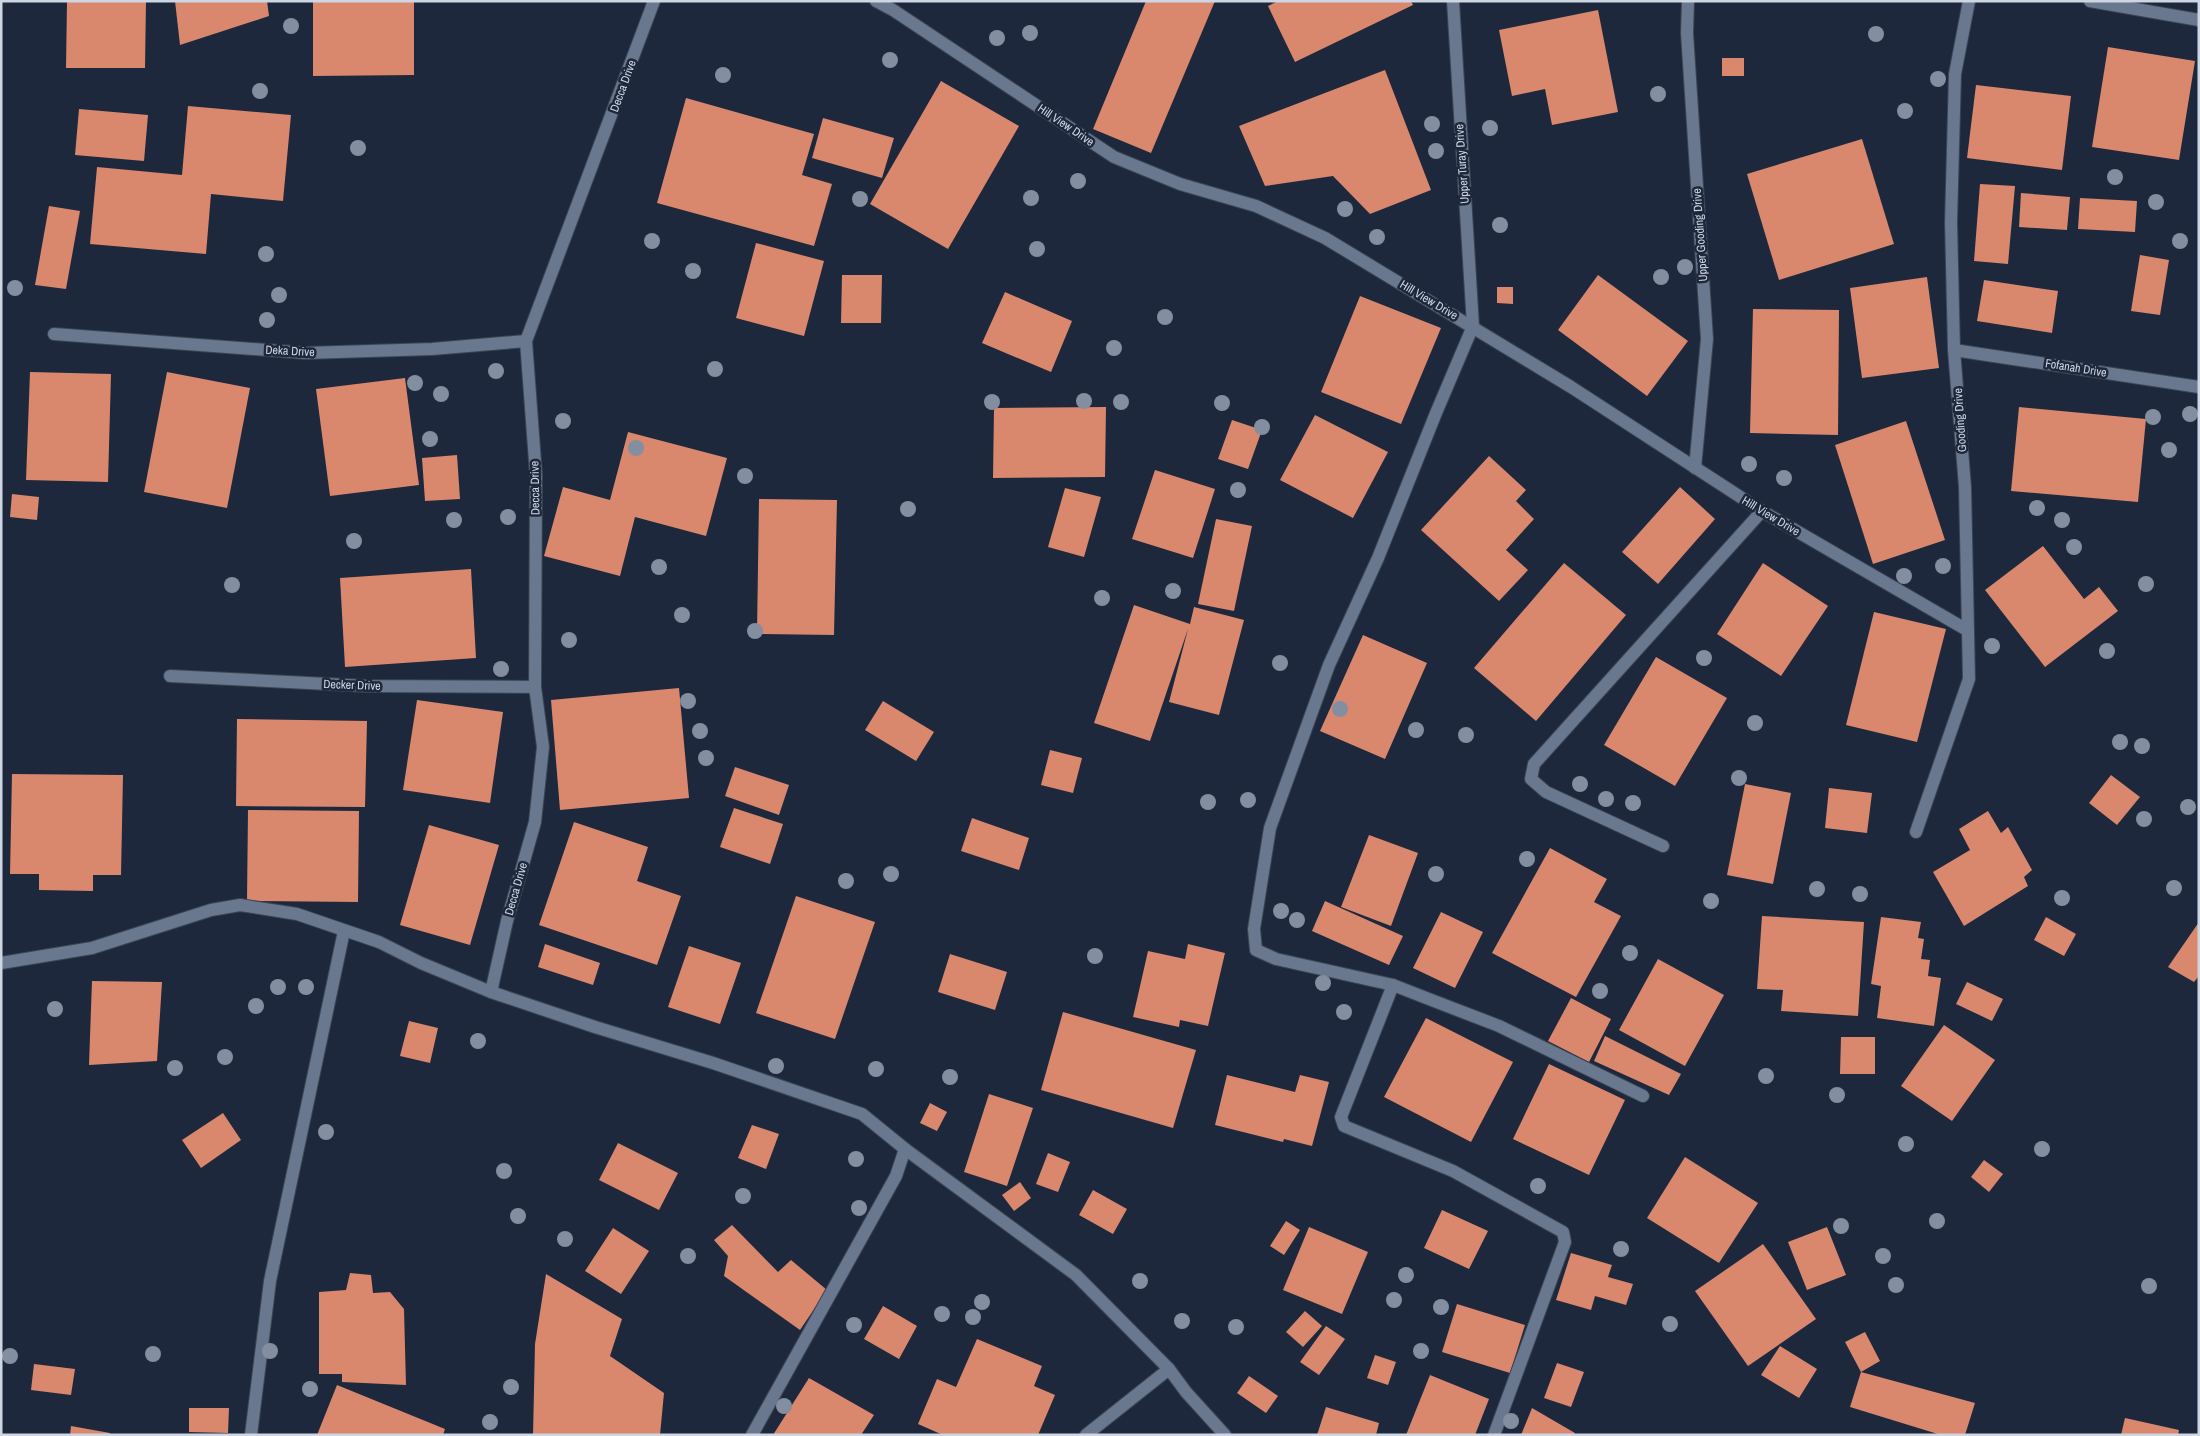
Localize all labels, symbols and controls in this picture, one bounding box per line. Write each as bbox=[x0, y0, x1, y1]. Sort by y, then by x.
street label: Decca Drive bbox=[606, 58, 640, 114]
street label: Hill View Drive bbox=[1035, 100, 1097, 150]
street label: Upper Turay Drive bbox=[1451, 124, 1473, 204]
street label: Upper Gooding Drive bbox=[1689, 188, 1711, 282]
street label: Hill View Drive bbox=[1397, 276, 1461, 324]
street label: Deka Drive bbox=[265, 342, 315, 360]
street label: Fofanah Drive bbox=[2044, 355, 2108, 381]
street label: Gooding Drive bbox=[1950, 388, 1970, 452]
street label: Decca Drive bbox=[527, 461, 543, 515]
street label: Hill View Drive bbox=[1739, 492, 1803, 540]
street label: Decker Drive bbox=[323, 676, 381, 694]
street label: Decca Drive bbox=[501, 861, 531, 917]

